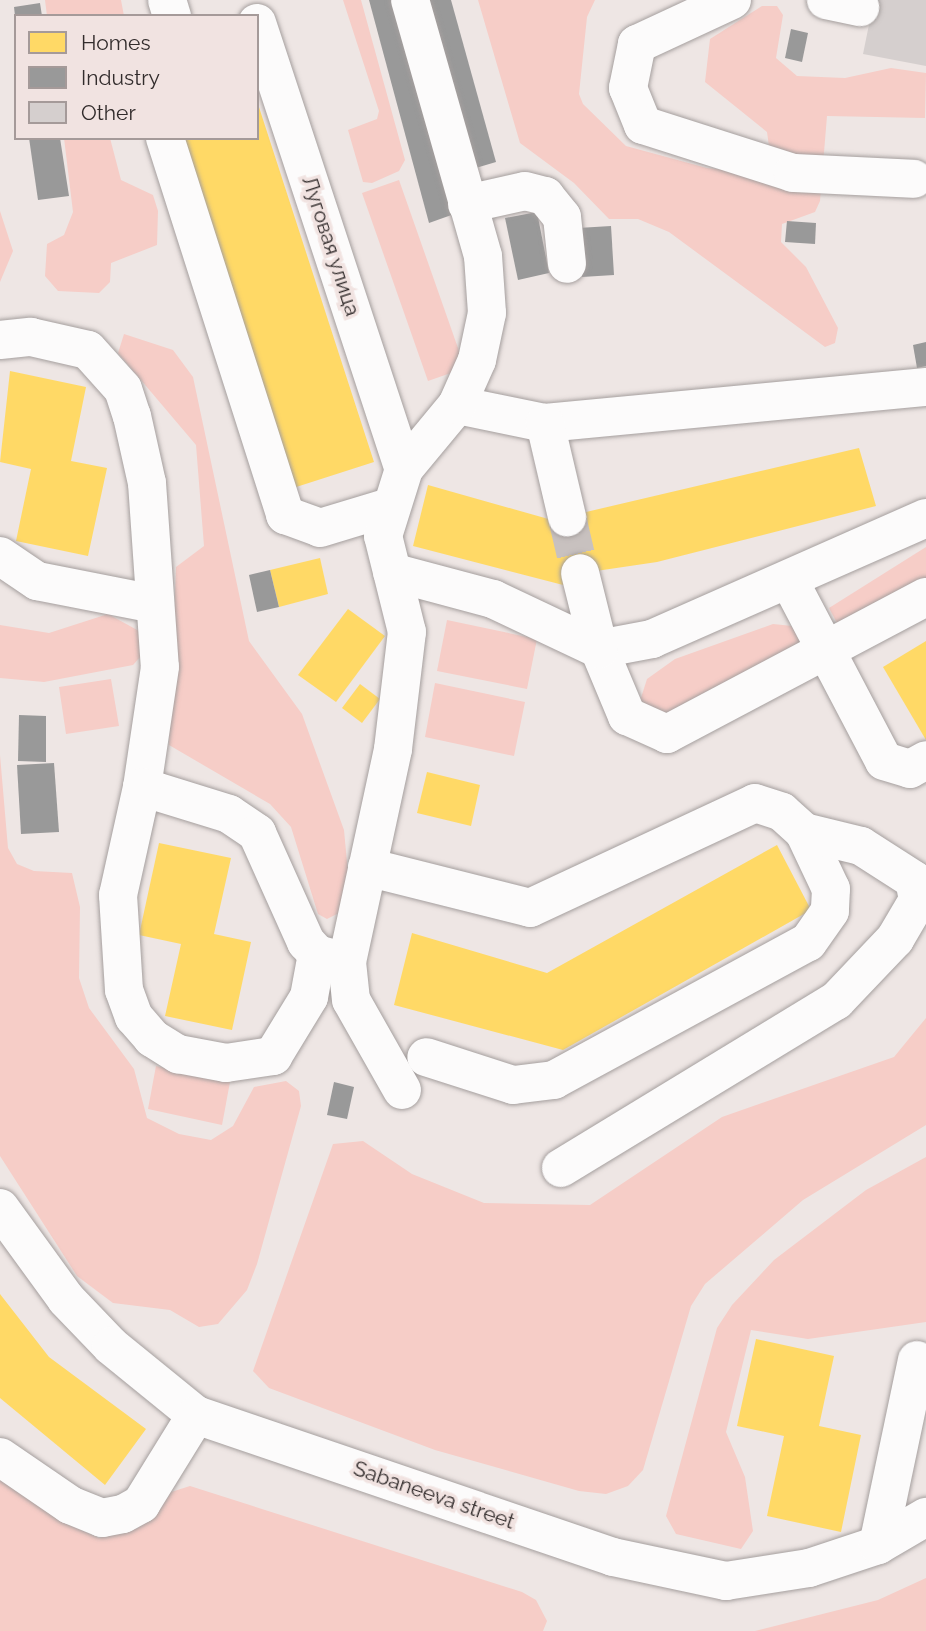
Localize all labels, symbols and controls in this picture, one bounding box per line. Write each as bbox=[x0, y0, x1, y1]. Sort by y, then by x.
legend bbox=[14, 14, 259, 140]
text: Homes bbox=[81, 30, 151, 55]
text: Industry bbox=[81, 65, 160, 90]
text: Other bbox=[81, 100, 136, 125]
street label: Луговая улица bbox=[296, 173, 366, 319]
street label: Sabaneeva street bbox=[350, 1456, 518, 1534]

